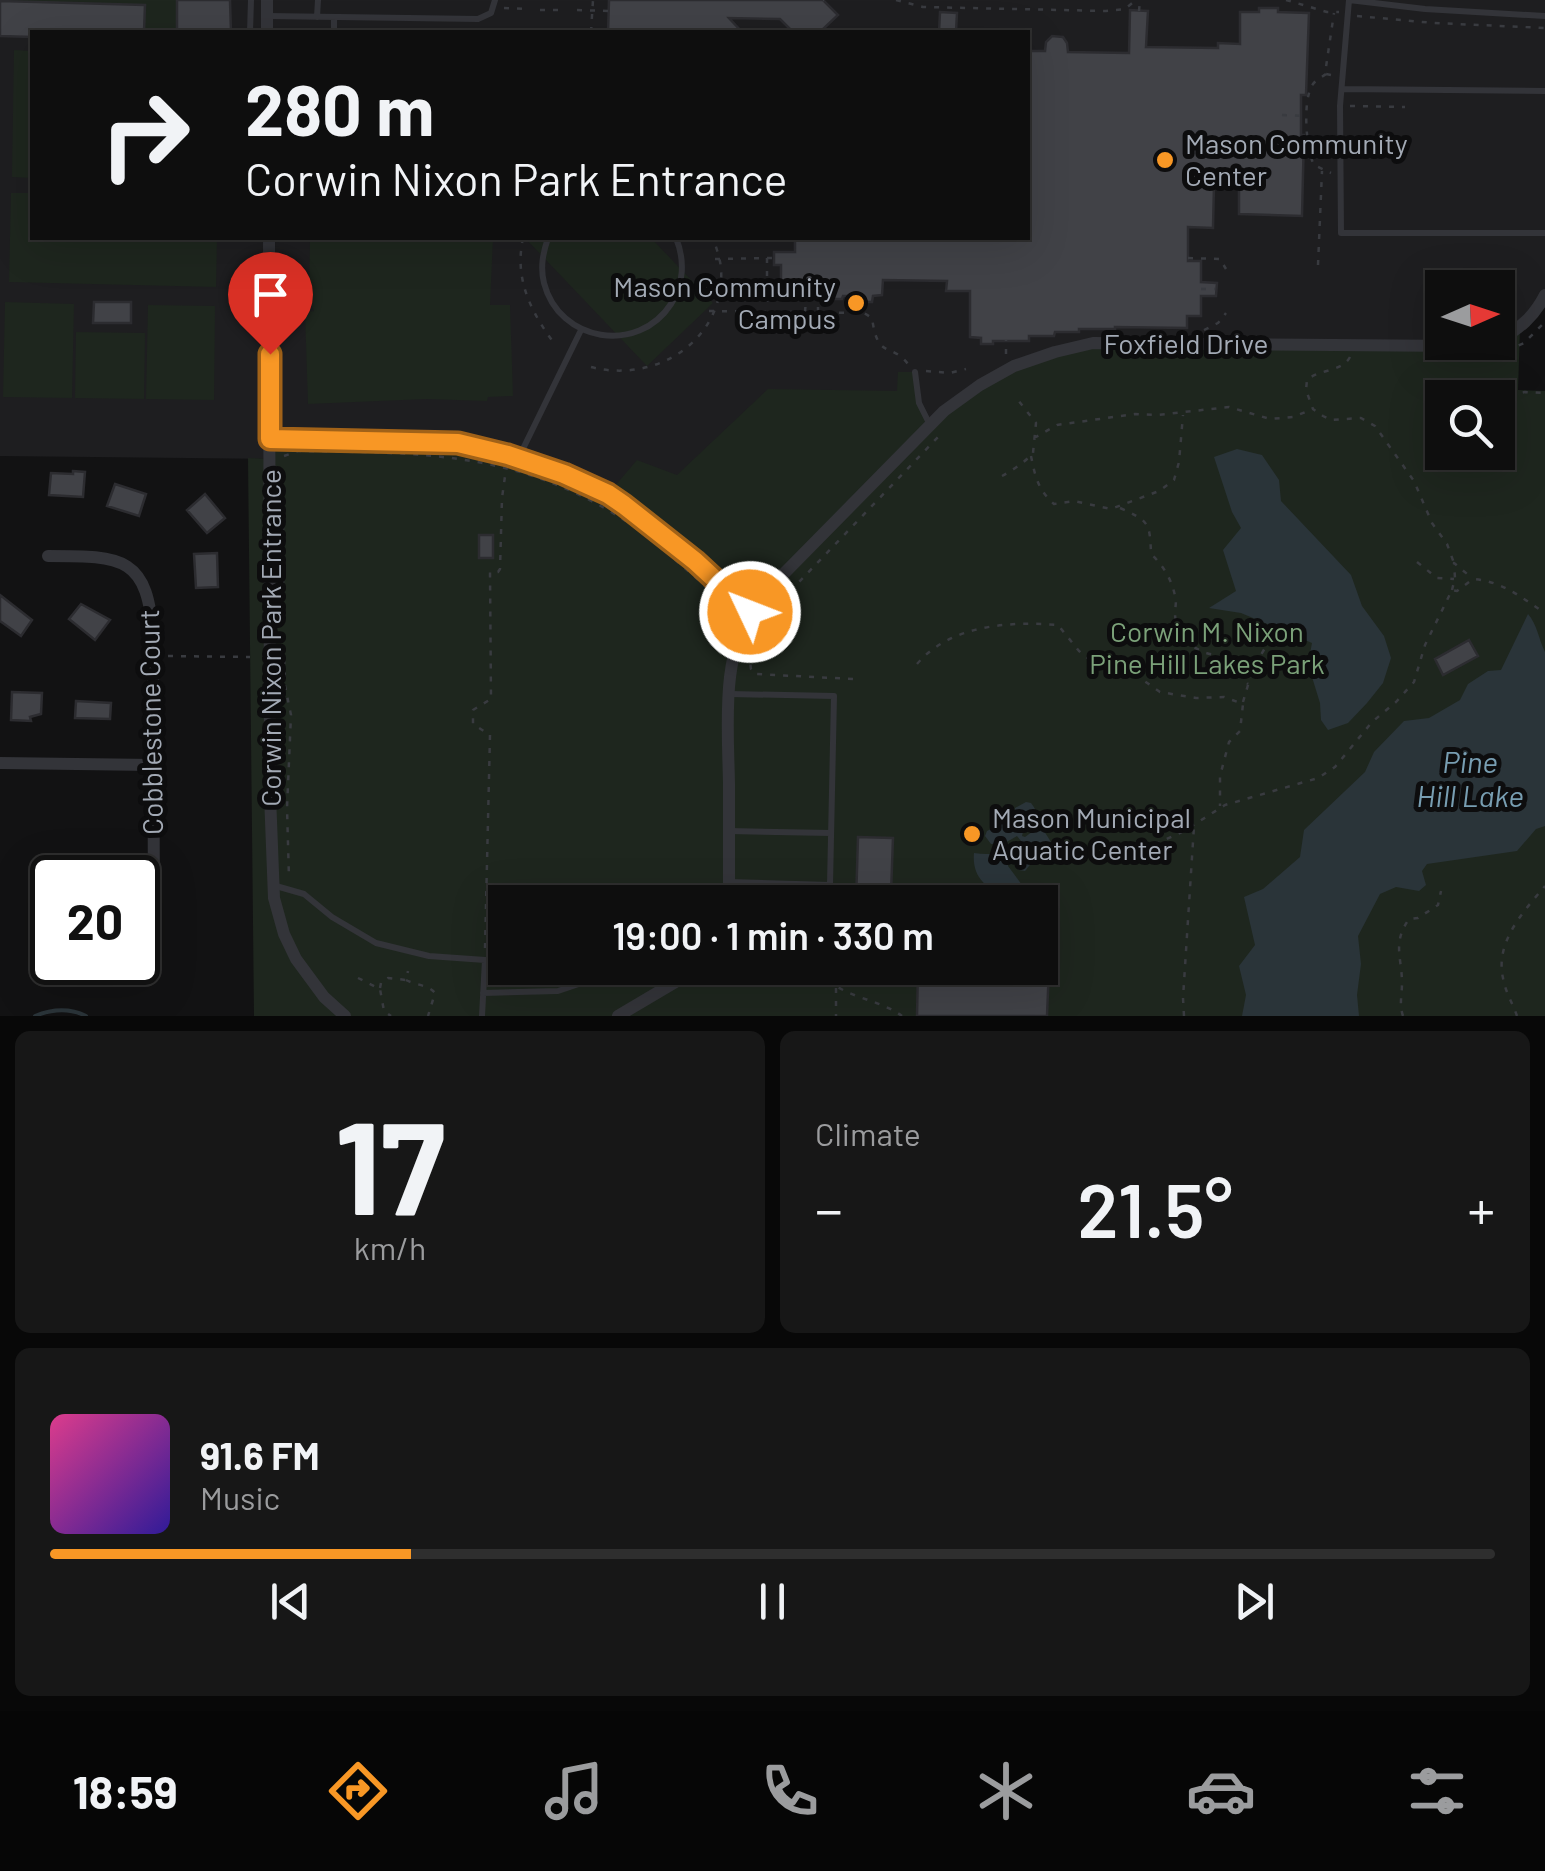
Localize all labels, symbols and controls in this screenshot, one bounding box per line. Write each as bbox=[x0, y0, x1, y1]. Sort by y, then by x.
text: 280 m bbox=[245, 66, 434, 150]
icon: right bbox=[80, 70, 210, 200]
place label: Mason Community Center bbox=[1185, 126, 1408, 192]
marker: Mason Community Center bbox=[1154, 149, 1176, 171]
text: Corwin Nixon Park Entrance bbox=[245, 151, 788, 205]
pin bbox=[228, 252, 313, 355]
icon: arrive bbox=[243, 267, 298, 322]
place label: Mason Community Campus bbox=[613, 269, 836, 335]
north arrow bbox=[1425, 270, 1515, 360]
map controls bbox=[1425, 270, 1515, 470]
marker: Mason Community Campus bbox=[845, 292, 867, 314]
street label: Foxfield Drive bbox=[1104, 326, 1268, 360]
button: search bbox=[1425, 380, 1515, 470]
street label: Corwin Nixon Park Entrance bbox=[253, 469, 287, 807]
position arrow bbox=[698, 560, 802, 664]
street label: Cobblestone Court bbox=[131, 609, 169, 835]
park label: Corwin M. Nixon Pine Hill Lakes Park bbox=[1089, 614, 1325, 680]
water label: Pine Hill Lake bbox=[1416, 743, 1524, 813]
place label: Mason Municipal Aquatic Center bbox=[992, 800, 1191, 866]
marker: Mason Municipal Aquatic Center bbox=[961, 823, 983, 845]
speed limit sign: 20 bbox=[30, 855, 160, 985]
text: 19:00 · 1 min · 330 m bbox=[612, 912, 934, 958]
text: 17 bbox=[335, 1085, 445, 1241]
text: Climate bbox=[815, 1114, 921, 1152]
text: 21.5° bbox=[1077, 1163, 1233, 1253]
text: − bbox=[815, 1175, 843, 1241]
text: + bbox=[1467, 1175, 1495, 1241]
text: km/h bbox=[354, 1228, 426, 1266]
text: 91.6 FM bbox=[200, 1432, 320, 1478]
text: Music bbox=[200, 1478, 280, 1516]
icon: previous bbox=[263, 1574, 318, 1629]
icon: pause bbox=[745, 1574, 800, 1629]
icon: next bbox=[1227, 1574, 1282, 1629]
icon: directions bbox=[323, 1756, 393, 1826]
icon: music bbox=[539, 1756, 609, 1826]
icon: phone bbox=[755, 1756, 825, 1826]
icon: climate bbox=[971, 1756, 1041, 1826]
icon: car bbox=[1186, 1756, 1256, 1826]
icon: filters bbox=[1402, 1756, 1472, 1826]
text: 18:59 bbox=[73, 1764, 178, 1818]

